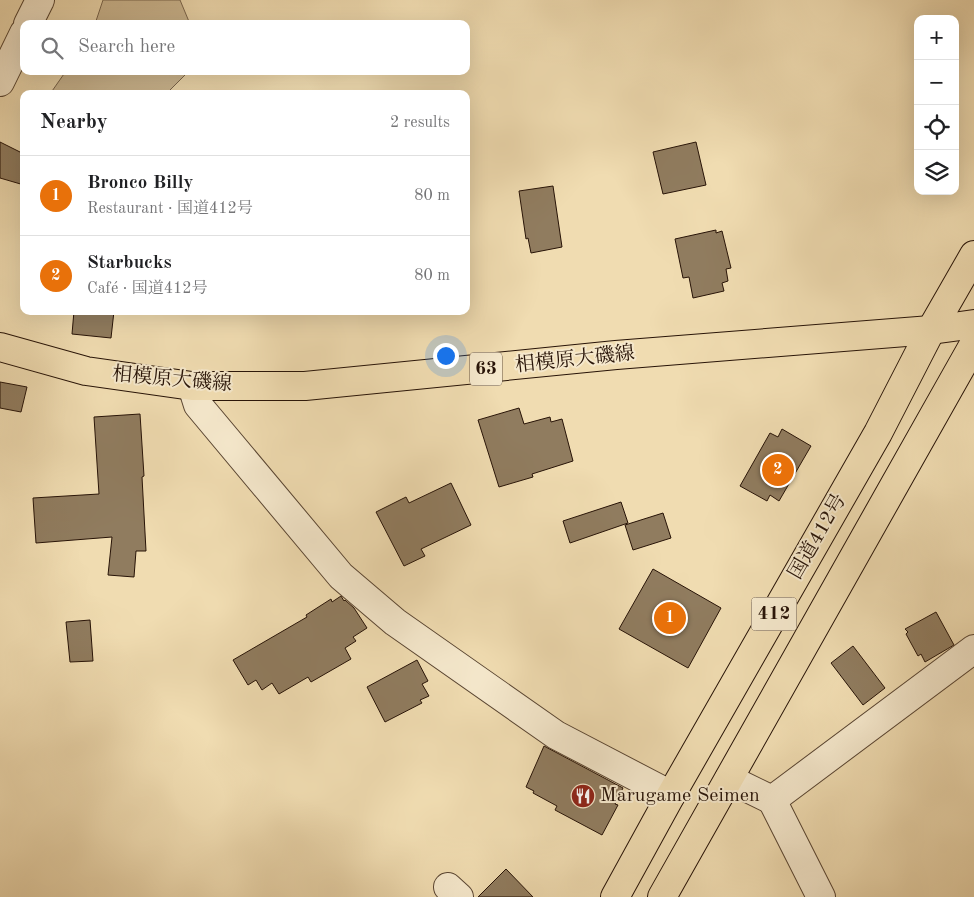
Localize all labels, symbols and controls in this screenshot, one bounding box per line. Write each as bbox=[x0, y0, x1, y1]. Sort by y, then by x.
map controls bbox=[914, 15, 959, 195]
button: + bbox=[914, 15, 959, 60]
search box bbox=[20, 20, 470, 75]
icon: search bbox=[38, 34, 66, 62]
text: Search here bbox=[78, 38, 175, 57]
button: − bbox=[914, 60, 959, 105]
button: locate bbox=[914, 105, 959, 150]
text: Nearby bbox=[40, 112, 108, 133]
text: 2 results bbox=[390, 115, 450, 131]
button: layers bbox=[914, 150, 959, 195]
text: Bronco Billy bbox=[87, 174, 193, 193]
text: 1 bbox=[51, 188, 61, 204]
text: 80 m bbox=[414, 188, 450, 204]
text: Restaurant · 国道412号 bbox=[87, 201, 253, 217]
text: Starbucks bbox=[87, 254, 172, 273]
text: 2 bbox=[51, 268, 61, 284]
text: 80 m bbox=[414, 268, 450, 284]
text: Café · 国道412号 bbox=[87, 281, 208, 297]
street label: 相模原大磯線 bbox=[514, 342, 636, 376]
your location bbox=[433, 343, 459, 369]
road number: 63 bbox=[470, 352, 502, 386]
street label: 相模原大磯線 bbox=[111, 363, 233, 395]
pin: 2 bbox=[762, 451, 794, 489]
street label: 国道412号 bbox=[784, 490, 850, 583]
road number: 412 bbox=[752, 598, 796, 630]
pin: 1 bbox=[654, 599, 686, 637]
restaurant icon: Marugame Seimen bbox=[570, 783, 596, 809]
place label: Marugame Seimen bbox=[600, 786, 760, 806]

